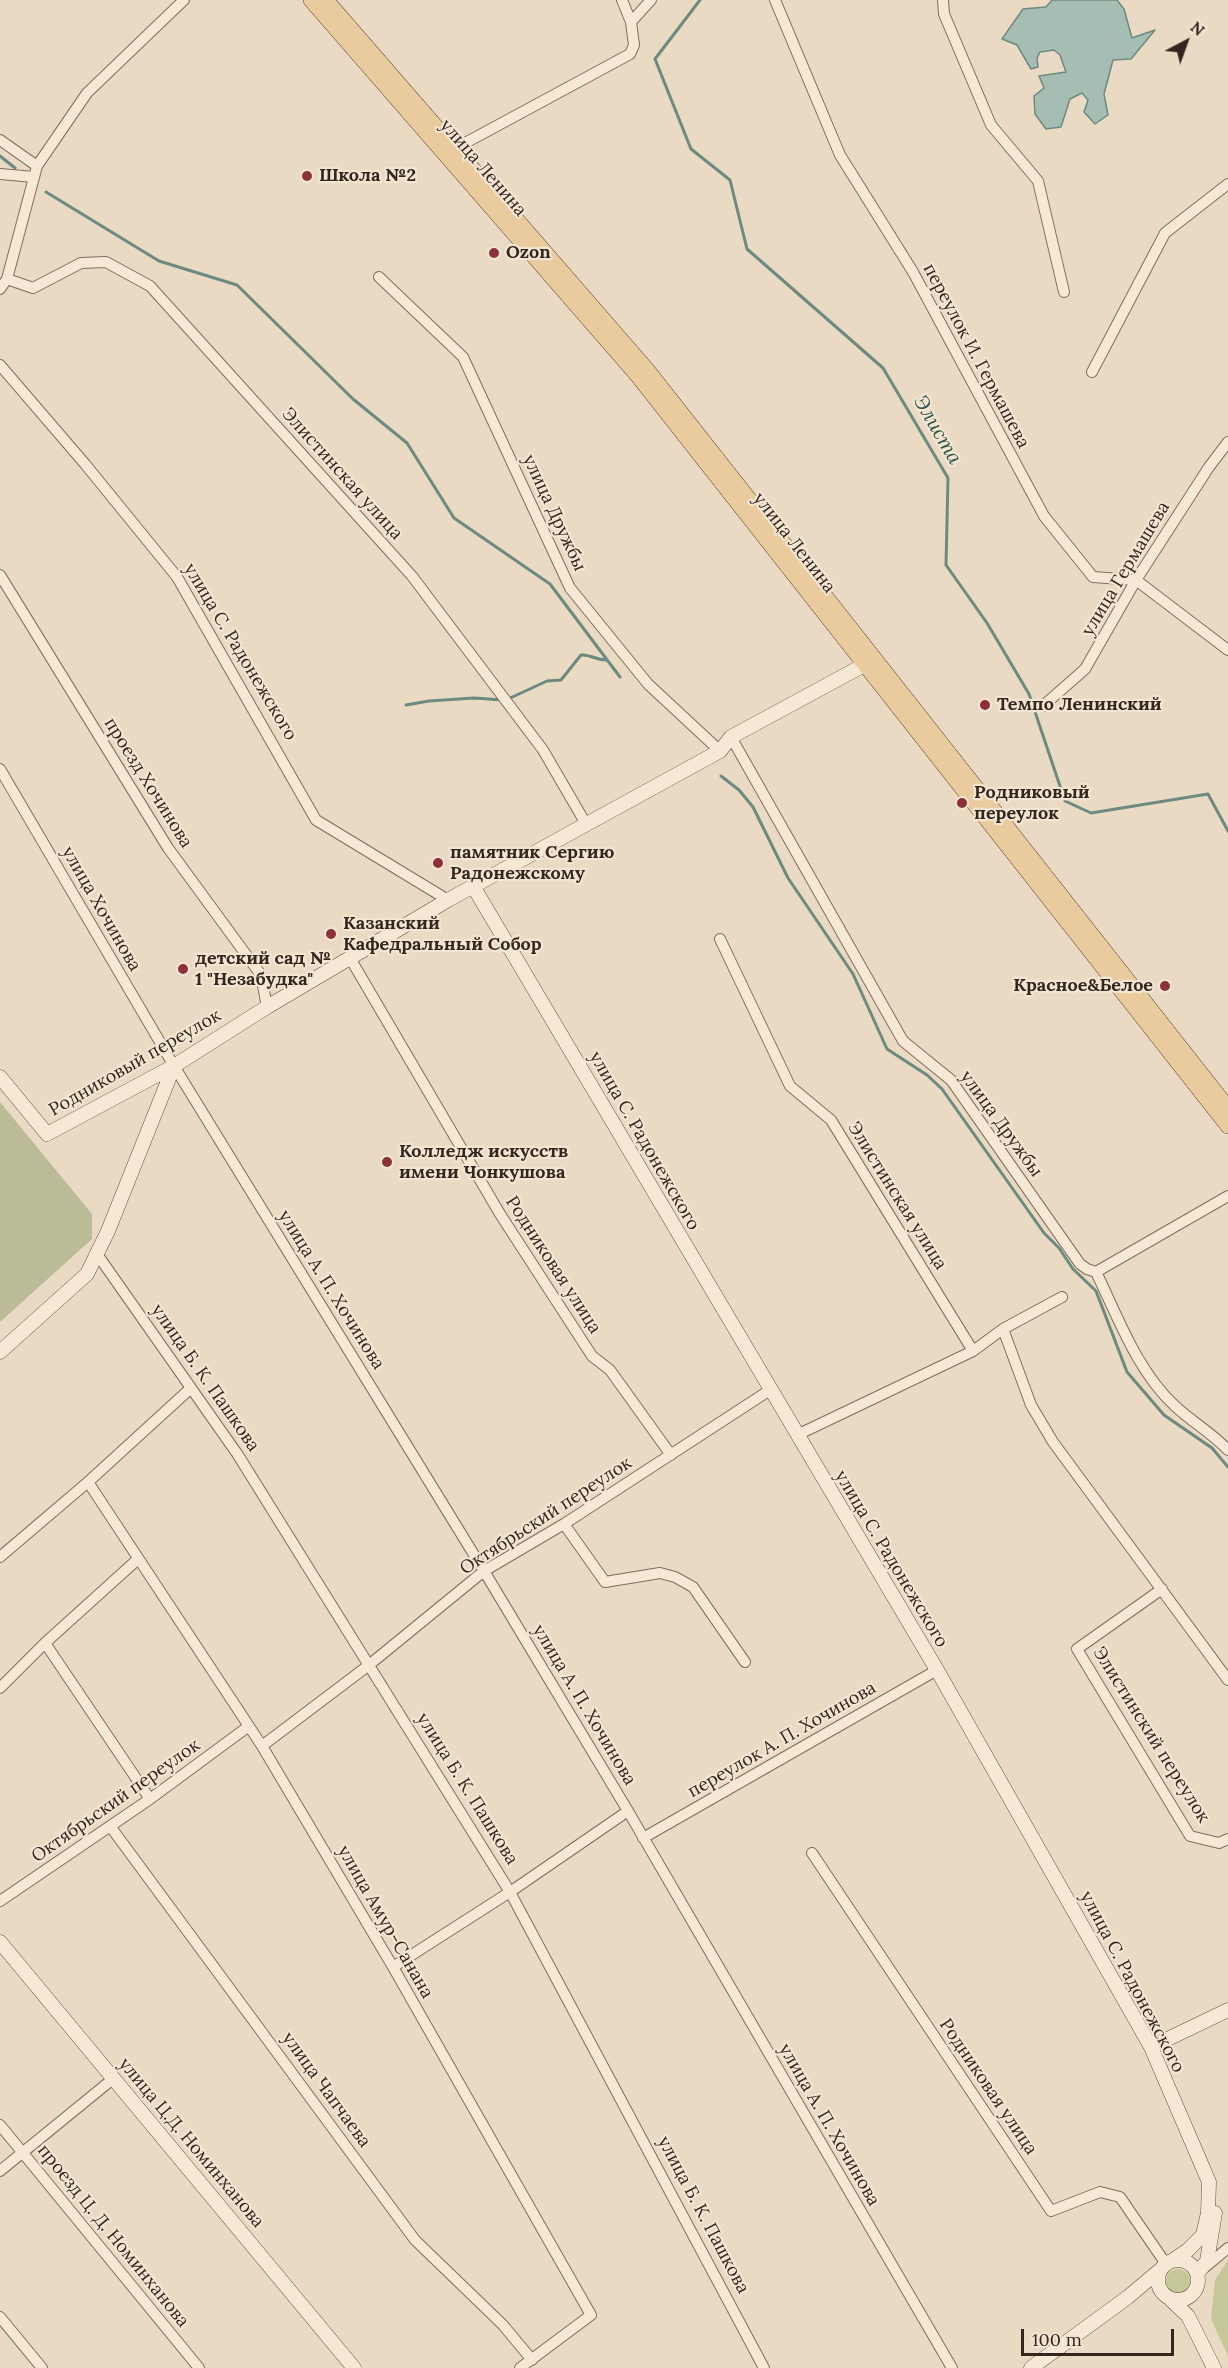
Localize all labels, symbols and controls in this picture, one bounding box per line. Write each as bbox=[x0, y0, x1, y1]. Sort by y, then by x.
north arrow bbox=[1156, 12, 1216, 72]
text: N bbox=[1187, 17, 1209, 40]
street label: улица Ленина bbox=[435, 115, 531, 221]
place label: Школа №2 bbox=[319, 165, 416, 187]
marker: Школа №2 bbox=[300, 169, 314, 183]
place label: Ozon bbox=[506, 242, 551, 264]
marker: Ozon bbox=[487, 246, 501, 260]
street label: переулок И. Гермашева bbox=[918, 260, 1034, 452]
water label: Элиста bbox=[908, 391, 966, 469]
street label: Элистинская улица bbox=[277, 404, 407, 544]
street label: улица Дружбы bbox=[518, 451, 590, 575]
street label: улица Ленина bbox=[748, 489, 840, 597]
street label: улица Гермашева bbox=[1077, 498, 1175, 640]
street label: улица С. Радонежского bbox=[179, 560, 301, 744]
place label: Темпо Ленинский bbox=[997, 694, 1162, 716]
marker: Темпо Ленинский bbox=[978, 698, 992, 712]
street label: проезд Хочинова bbox=[99, 714, 197, 852]
place label: Родниковый переулок bbox=[974, 782, 1090, 824]
marker: Родниковый переулок bbox=[955, 796, 969, 810]
place label: памятник Сергию Радонежскому bbox=[450, 842, 614, 884]
street label: улица Хочинова bbox=[57, 843, 145, 975]
marker: памятник Сергию Радонежскому bbox=[431, 856, 445, 870]
place label: Казанский Кафедральный Собор bbox=[343, 913, 542, 956]
marker: Казанский Кафедральный Собор bbox=[324, 927, 338, 941]
place label: детский сад № 1 "Незабудка" bbox=[195, 948, 331, 990]
marker: детский сад № 1 "Незабудка" bbox=[176, 962, 190, 976]
place label: Красное&Белое bbox=[1013, 975, 1153, 997]
marker: Красное&Белое bbox=[1158, 979, 1172, 993]
street label: Родниковый переулок bbox=[45, 1005, 225, 1121]
street label: улица С. Радонежского bbox=[584, 1048, 704, 1234]
street label: улица Дружбы bbox=[955, 1067, 1047, 1181]
street label: Элистинская улица bbox=[843, 1118, 951, 1274]
place label: Колледж искусств имени Чонкушова bbox=[399, 1141, 568, 1184]
marker: Колледж искусств имени Чонкушова bbox=[380, 1155, 394, 1169]
street label: Родниковая улица bbox=[500, 1192, 606, 1338]
street label: улица А. П. Хочинова bbox=[273, 1206, 389, 1374]
street label: улица Б. К. Пашкова bbox=[146, 1300, 264, 1456]
street label: Октябрьский переулок bbox=[456, 1452, 636, 1580]
street label: улица С. Радонежского bbox=[830, 1467, 952, 1651]
street label: улица А. П. Хочинова bbox=[527, 1621, 641, 1789]
street label: Элистинский переулок bbox=[1088, 1643, 1214, 1827]
street label: переулок А. П. Хочинова bbox=[684, 1677, 880, 1803]
street label: улица Б. К. Пашкова bbox=[412, 1709, 522, 1869]
street label: Октябрьский переулок bbox=[28, 1735, 204, 1867]
street label: улица Амур-Санана bbox=[332, 1842, 438, 2002]
street label: улица С. Радонежского bbox=[1075, 1887, 1189, 2077]
street label: Родниковая улица bbox=[934, 2015, 1042, 2159]
street label: улица Чапчаева bbox=[277, 2028, 375, 2152]
street label: улица А. П. Хочинова bbox=[774, 2040, 884, 2210]
street label: улица Ц.Д. Номинханова bbox=[114, 2054, 268, 2232]
street label: улица Б. К. Пашкова bbox=[652, 2133, 754, 2297]
street label: проезд Ц. Д. Номинханова bbox=[32, 2140, 194, 2332]
scale bar bbox=[1024, 2317, 1177, 2355]
text: 100 m bbox=[1032, 2328, 1082, 2351]

